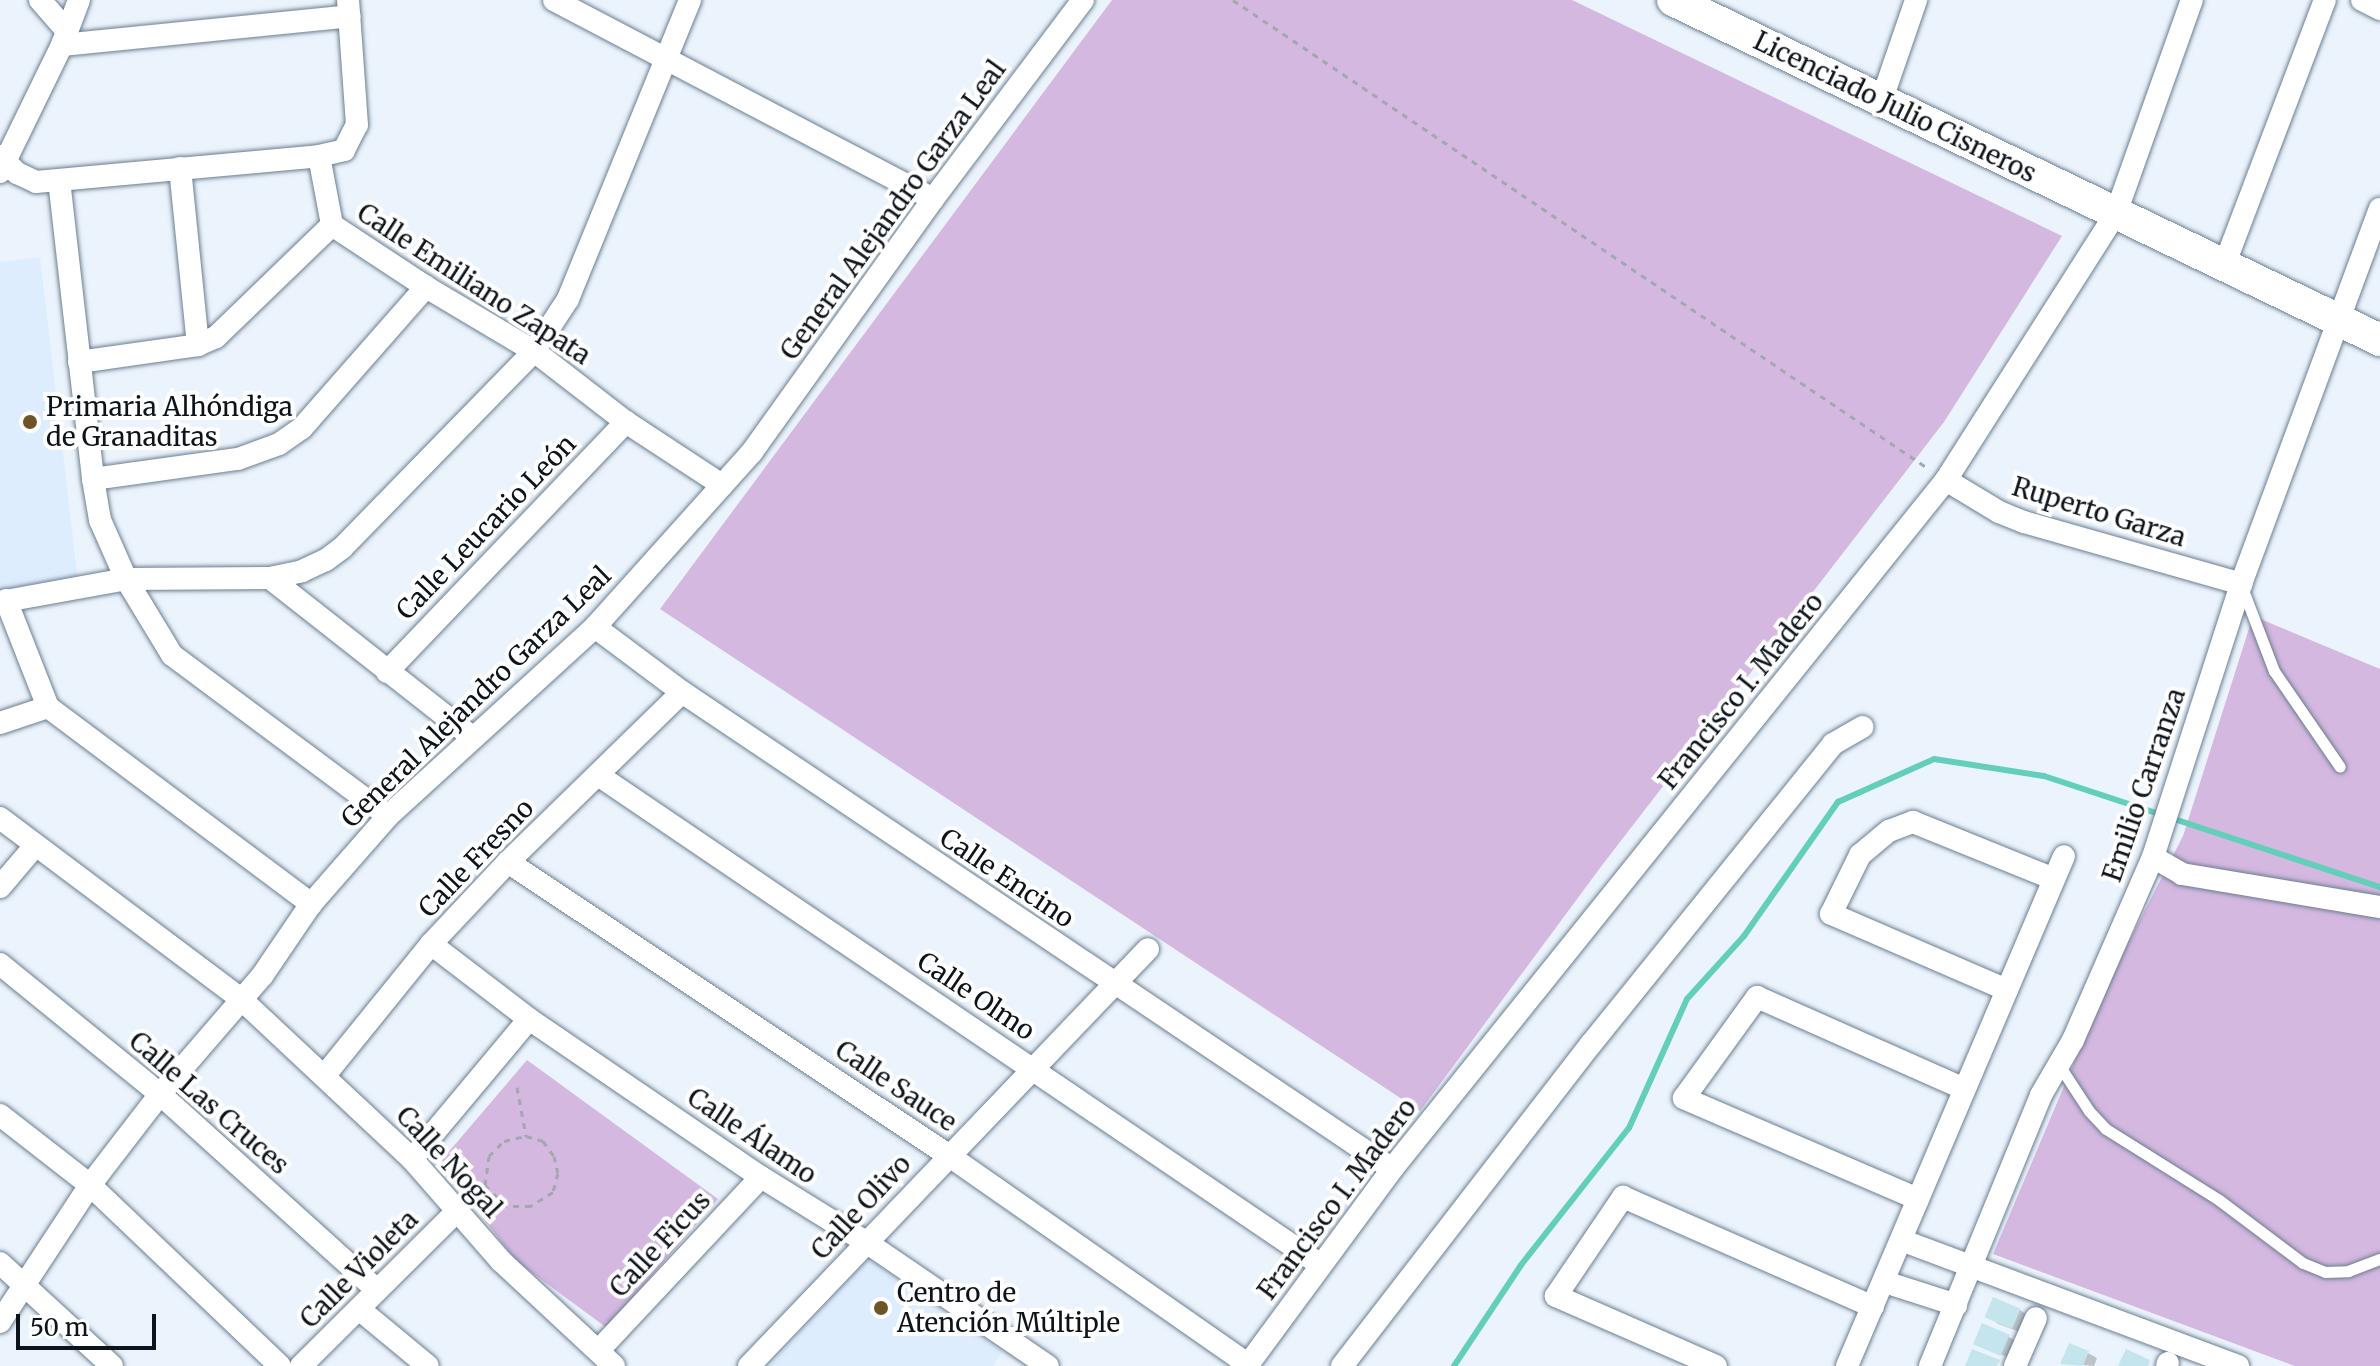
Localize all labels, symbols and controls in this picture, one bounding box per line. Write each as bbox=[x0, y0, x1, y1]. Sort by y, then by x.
street label: Licenciado Julio Cisneros bbox=[1749, 25, 2041, 189]
street label: General Alejandro Garza Leal bbox=[774, 54, 1012, 366]
street label: Calle Emiliano Zapata bbox=[352, 197, 596, 371]
place label: Primaria Alhóndiga de Granaditas bbox=[46, 391, 293, 452]
marker: Primaria Alhóndiga de Granaditas bbox=[21, 413, 39, 431]
street label: Calle Leucario León bbox=[390, 428, 582, 626]
street label: Ruperto Garza bbox=[2008, 471, 2190, 553]
street label: General Alejandro Garza Leal bbox=[335, 560, 617, 834]
street label: Francisco I. Madero bbox=[1652, 587, 1830, 795]
street label: Emilio Carranza bbox=[2096, 684, 2192, 886]
street label: Calle Fresno bbox=[412, 792, 540, 924]
street label: Calle Encino bbox=[934, 822, 1080, 934]
street label: Calle Olmo bbox=[911, 945, 1041, 1047]
street label: Calle Las Cruces bbox=[123, 1025, 295, 1181]
street label: Calle Sauce bbox=[830, 1034, 962, 1138]
street label: Calle Álamo bbox=[682, 1081, 822, 1191]
street label: Francisco I. Madero bbox=[1251, 1092, 1423, 1306]
street label: Calle Nogal bbox=[390, 1100, 508, 1224]
street label: Calle Olivo bbox=[805, 1148, 917, 1266]
street label: Calle Ficus bbox=[603, 1185, 717, 1303]
street label: Calle Violeta bbox=[294, 1204, 424, 1334]
place label: Centro de Atención Múltiple bbox=[897, 1277, 1120, 1338]
scale bar bbox=[20, 1298, 160, 1348]
marker: Centro de Atención Múltiple bbox=[872, 1299, 890, 1317]
text: 50 m bbox=[30, 1312, 89, 1343]

